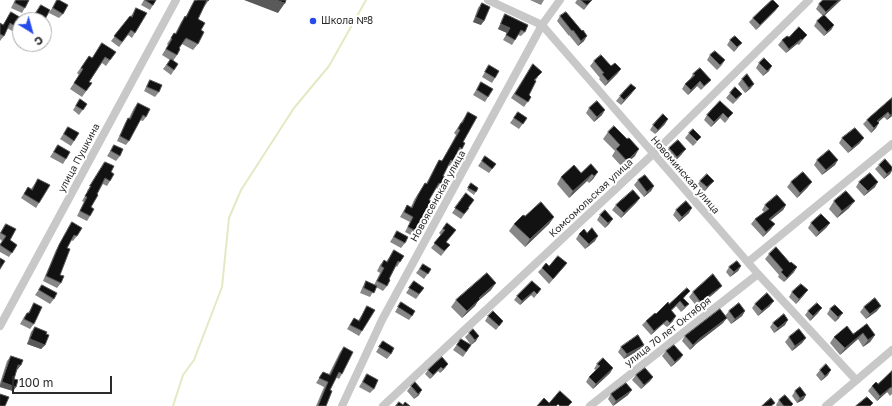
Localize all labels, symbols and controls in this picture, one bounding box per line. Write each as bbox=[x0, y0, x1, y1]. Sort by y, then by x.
north arrow bbox=[12, 12, 52, 52]
place label: Школа №8 bbox=[321, 15, 373, 27]
marker: Школа №8 bbox=[308, 16, 318, 26]
text: С bbox=[32, 34, 46, 49]
street label: улица Пушкина bbox=[56, 121, 102, 195]
street label: Новоминская улица bbox=[648, 134, 722, 216]
street label: Новоясенская улица bbox=[408, 148, 468, 244]
street label: Комсомольская улица bbox=[547, 156, 635, 240]
street label: улица 70 лет Октября bbox=[622, 295, 714, 369]
scale bar bbox=[14, 368, 114, 394]
text: 100 m bbox=[19, 375, 53, 390]

